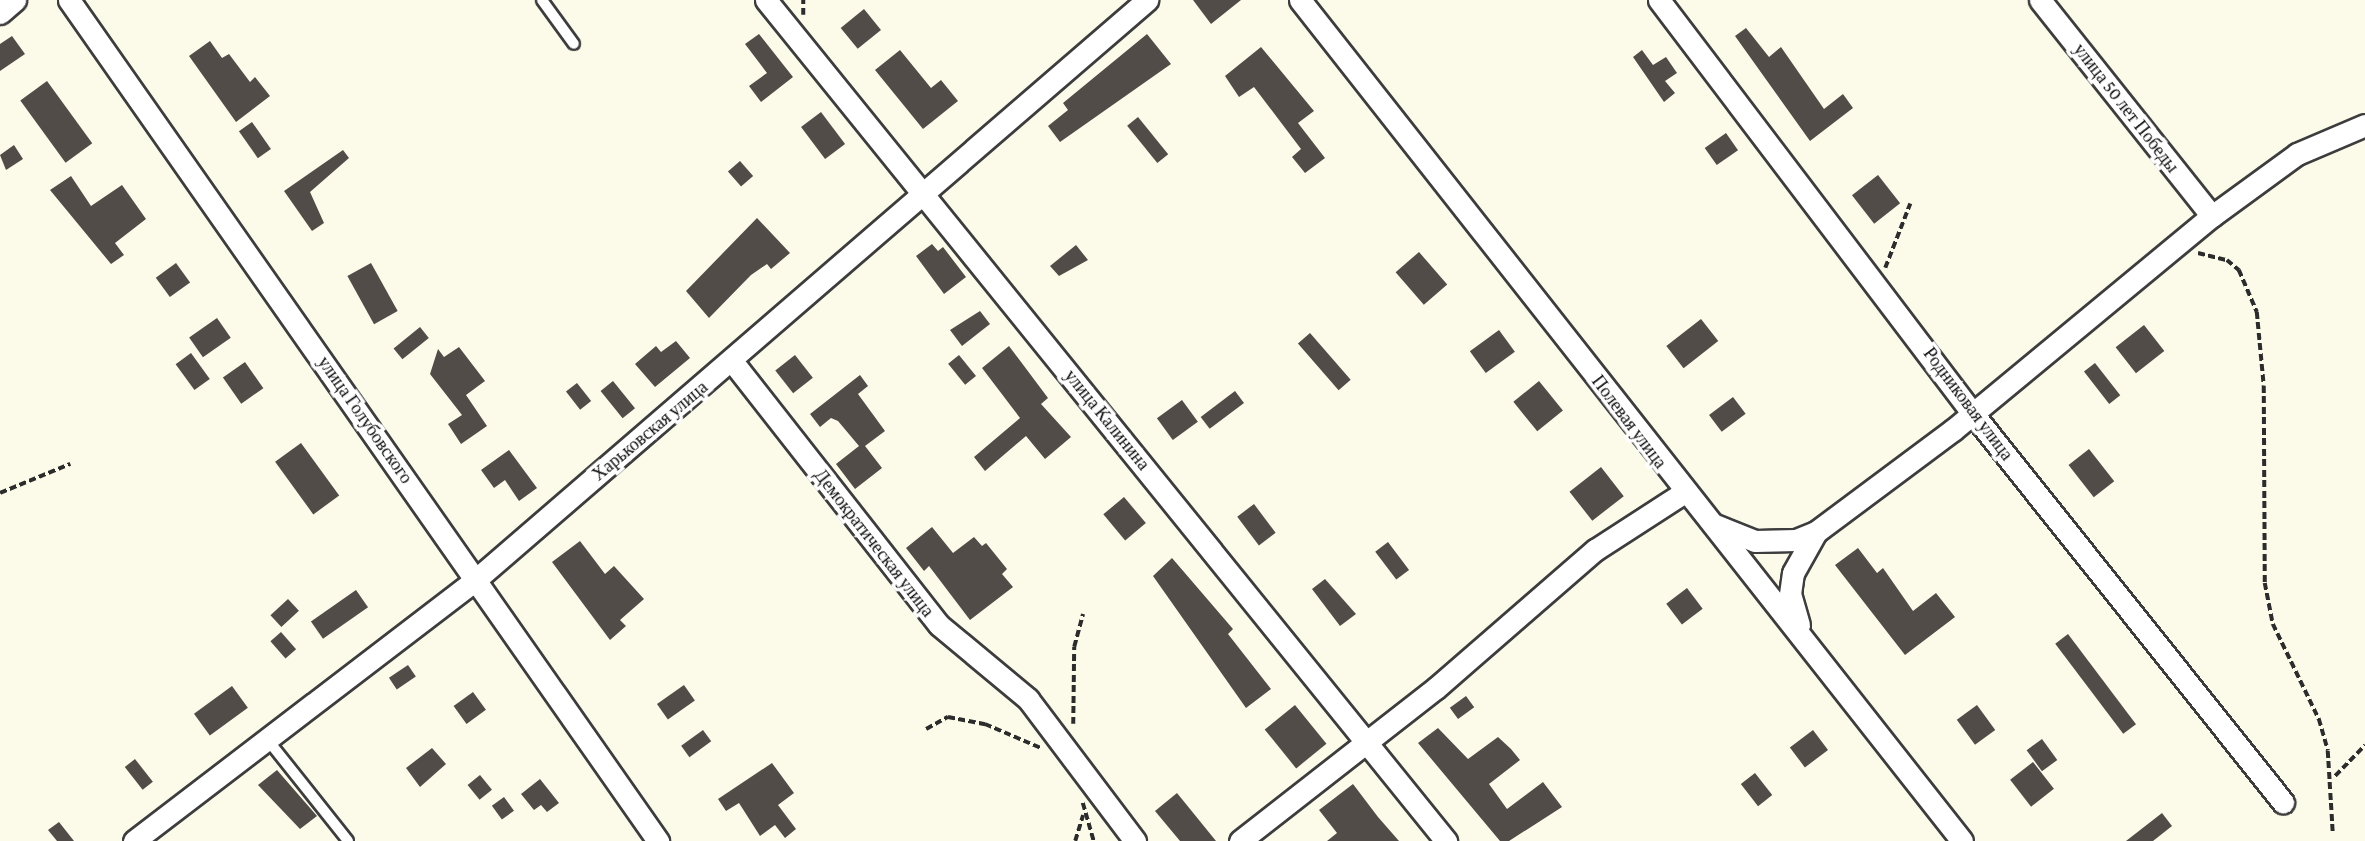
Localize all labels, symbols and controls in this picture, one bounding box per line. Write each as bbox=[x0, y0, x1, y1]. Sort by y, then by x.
street label: улица 50 лет Победы bbox=[2069, 39, 2183, 177]
street label: Родниковая улица bbox=[1919, 343, 2017, 465]
street label: улица Голубовского bbox=[313, 352, 417, 488]
street label: улица Калинина bbox=[1060, 365, 1154, 475]
street label: Полевая улица bbox=[1587, 371, 1671, 473]
street label: Харьковская улица bbox=[588, 376, 712, 486]
street label: Демократическая улица bbox=[810, 465, 938, 621]

